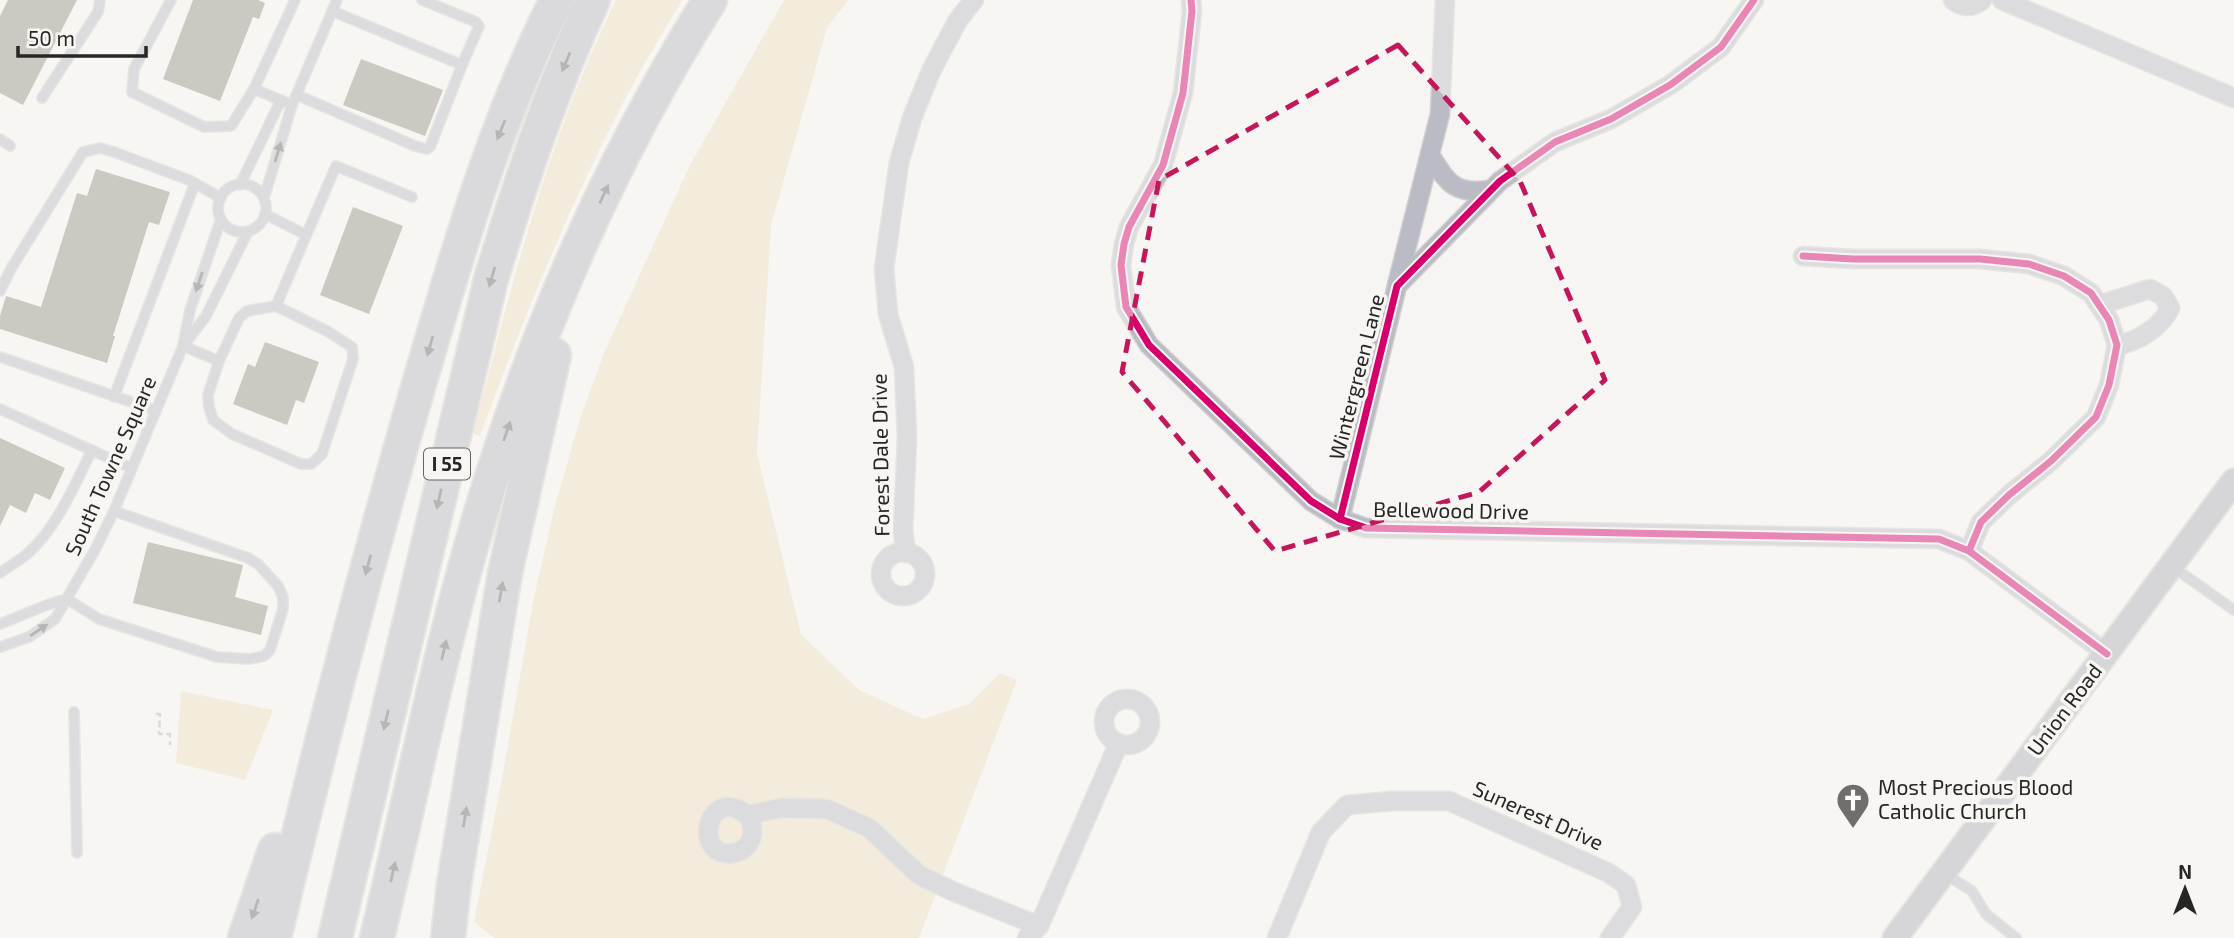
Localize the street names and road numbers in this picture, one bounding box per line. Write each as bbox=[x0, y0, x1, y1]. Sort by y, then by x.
street label: Wintergreen Lane bbox=[1323, 291, 1388, 462]
street label: South Towne Square bbox=[59, 372, 160, 559]
street label: Forest Dale Drive bbox=[866, 373, 893, 537]
road number: I 55 bbox=[424, 449, 470, 480]
street label: Bellewood Drive bbox=[1373, 496, 1529, 523]
street label: Union Road bbox=[2021, 658, 2106, 760]
street label: Sunerest Drive bbox=[1470, 775, 1608, 854]

